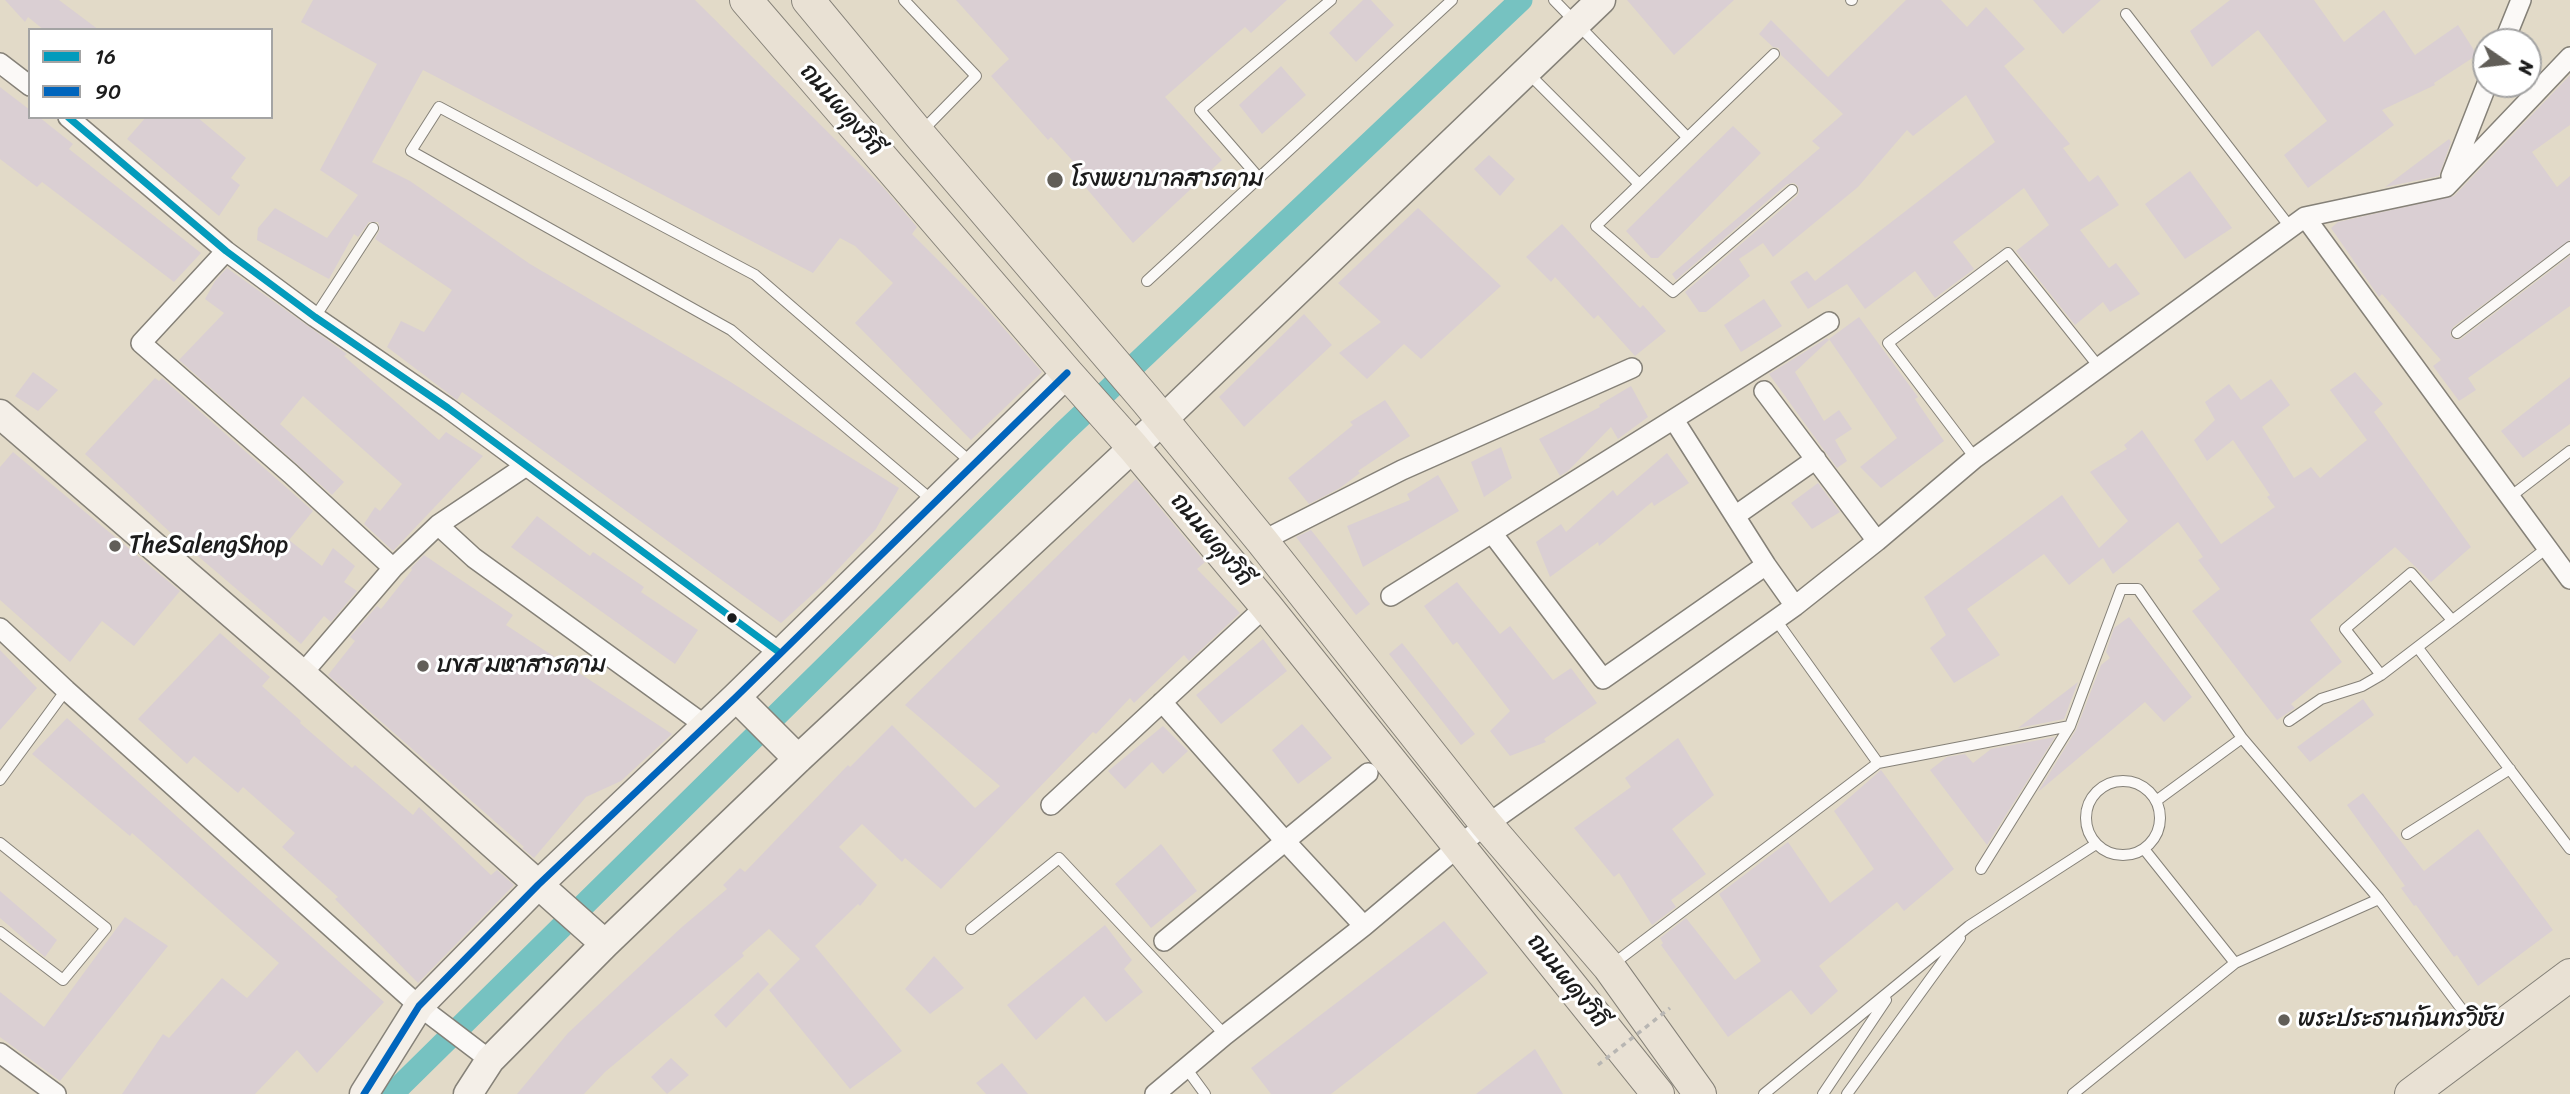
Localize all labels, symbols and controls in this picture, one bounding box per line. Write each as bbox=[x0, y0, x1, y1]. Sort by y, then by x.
legend bbox=[28, 28, 273, 119]
north arrow bbox=[2472, 28, 2542, 98]
text: 16 bbox=[95, 38, 116, 76]
text: N bbox=[2508, 57, 2544, 78]
street label: ถนนผดุงวิถี bbox=[793, 58, 889, 162]
text: 90 bbox=[95, 73, 121, 111]
place label: โรงพยาบาลสารคาม bbox=[1071, 166, 1264, 194]
marker: โรงพยาบาลสารคาม bbox=[1045, 170, 1065, 190]
street label: ถนนผดุงวิถี bbox=[1164, 488, 1258, 592]
place label: TheSalengShop bbox=[129, 532, 288, 560]
marker: TheSalengShop bbox=[107, 538, 123, 554]
unlabelled marker bbox=[725, 611, 739, 625]
place label: บขส มหาสารคาม bbox=[437, 652, 606, 680]
marker: บขส มหาสารคาม bbox=[415, 658, 431, 674]
street label: ถนนผดุงวิถี bbox=[1520, 928, 1614, 1034]
place label: พระประธานกันทรวิชัย bbox=[2298, 1006, 2504, 1034]
marker: พระประธานกันทรวิชัย bbox=[2276, 1012, 2292, 1028]

